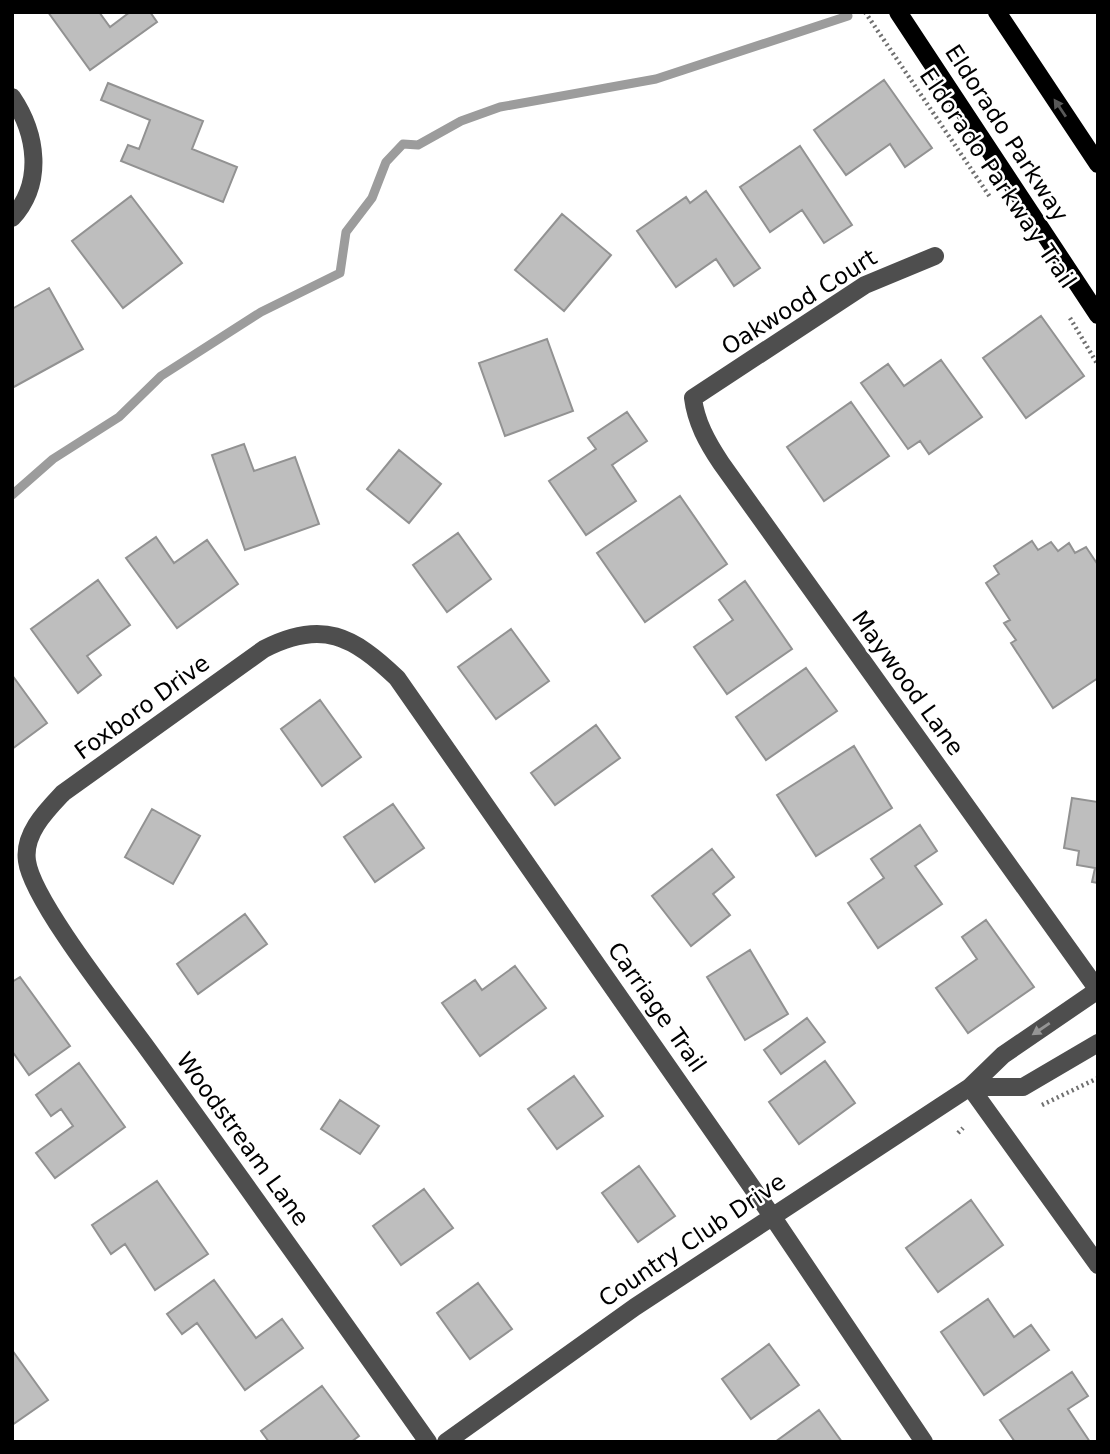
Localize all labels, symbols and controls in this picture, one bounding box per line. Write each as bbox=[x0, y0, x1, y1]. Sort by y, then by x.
street label: Eldorado Parkway bbox=[940, 40, 1074, 226]
street label: Eldorado Parkway Trail bbox=[915, 63, 1081, 293]
one-way arrow bbox=[1054, 98, 1067, 117]
street label: Oakwood Court bbox=[717, 244, 881, 360]
street label: Maywood Lane bbox=[847, 606, 969, 760]
street label: Foxboro Drive bbox=[70, 650, 214, 764]
street label: Carriage Trail bbox=[603, 937, 711, 1077]
one-way arrow bbox=[1031, 1022, 1051, 1035]
street label: Woodstream Lane bbox=[171, 1047, 315, 1231]
street label: Country Club Drive bbox=[594, 1168, 790, 1312]

